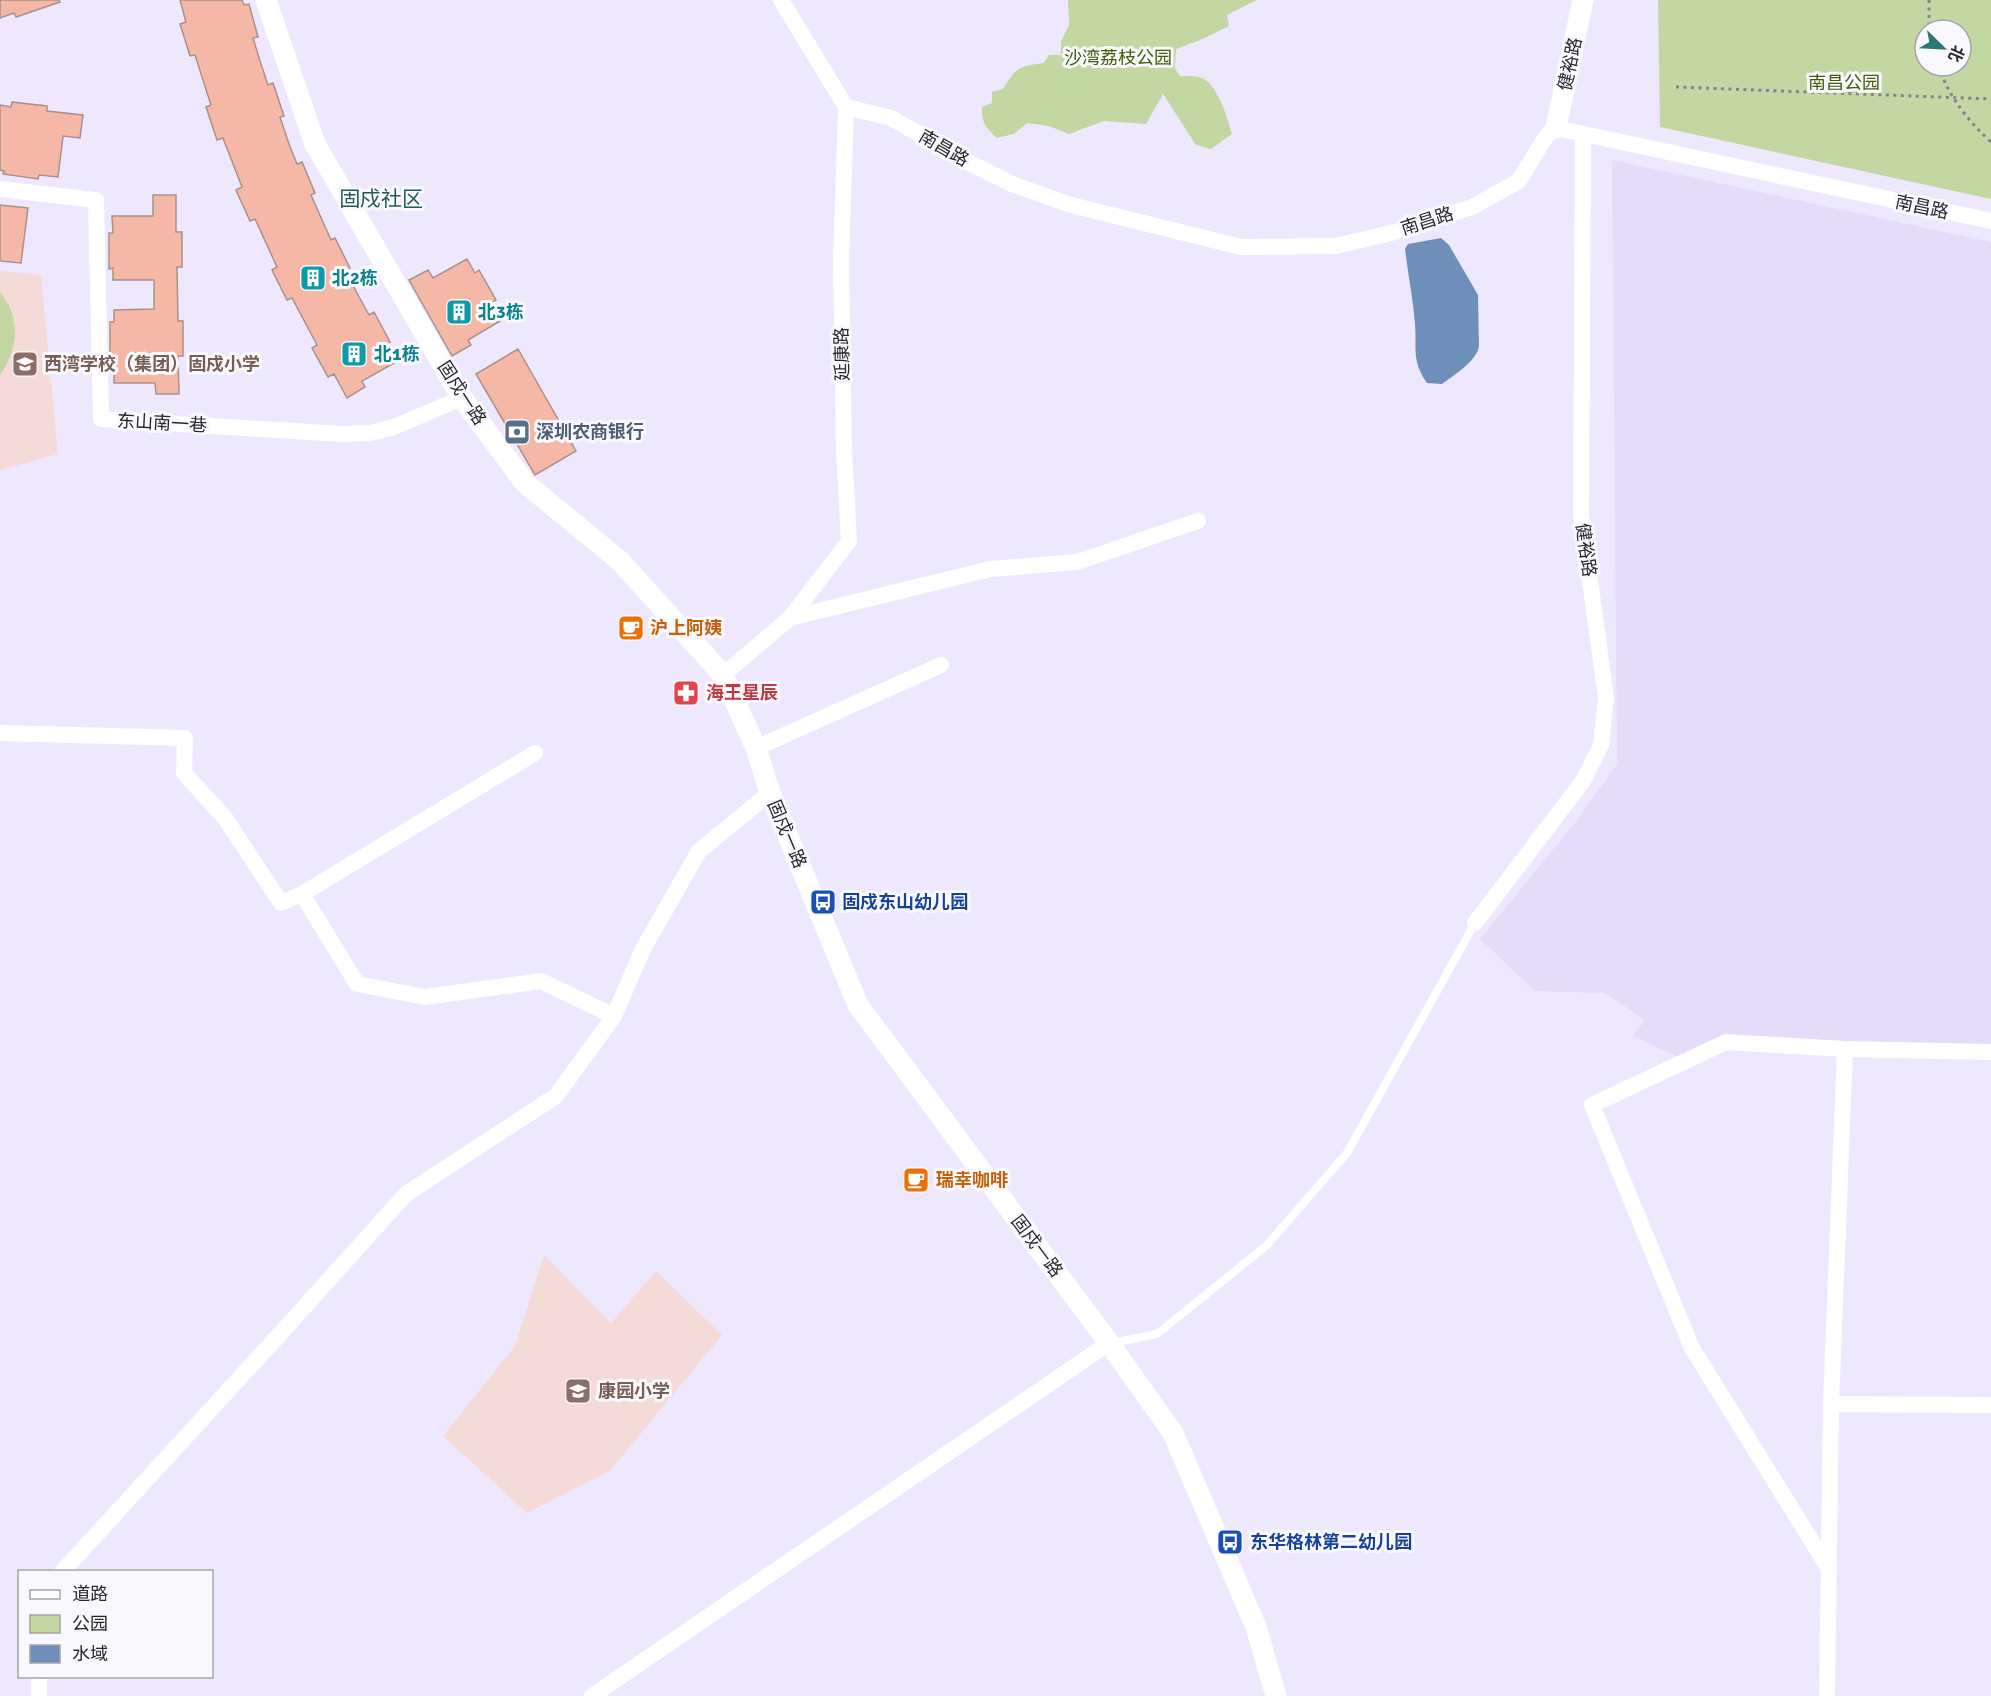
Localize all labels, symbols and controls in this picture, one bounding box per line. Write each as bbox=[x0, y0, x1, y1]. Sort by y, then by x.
north arrow bbox=[1913, 18, 1973, 78]
street label: 健裕路 bbox=[1554, 35, 1586, 93]
text: 北 bbox=[1943, 42, 1968, 65]
park label: 沙湾荔枝公园 bbox=[1064, 47, 1172, 69]
park label: 南昌公园 bbox=[1808, 72, 1880, 94]
street label: 南昌路 bbox=[915, 125, 973, 171]
district label: 固戍社区 bbox=[339, 186, 423, 212]
street label: 南昌路 bbox=[1893, 191, 1951, 223]
street label: 南昌路 bbox=[1398, 202, 1456, 240]
building icon: 北2栋 bbox=[298, 263, 328, 293]
place label: 北2栋 bbox=[332, 267, 378, 289]
building icon: 北3栋 bbox=[444, 297, 474, 327]
place label: 北3栋 bbox=[478, 301, 524, 323]
street label: 延康路 bbox=[831, 327, 853, 381]
building icon: 北1栋 bbox=[339, 339, 369, 369]
place label: 北1栋 bbox=[374, 343, 420, 365]
school or university icon: 西湾学校（集团）固戍小学 bbox=[10, 349, 40, 379]
place label: 西湾学校（集团）固戍小学 bbox=[44, 353, 260, 375]
street label: 固戍一路 bbox=[433, 357, 491, 429]
street label: 东山南一巷 bbox=[116, 410, 208, 436]
bank icon: 深圳农商银行 bbox=[502, 417, 532, 447]
place label: 深圳农商银行 bbox=[536, 421, 644, 443]
street label: 健裕路 bbox=[1571, 522, 1601, 578]
cafe icon: 沪上阿姨 bbox=[616, 613, 646, 643]
place label: 沪上阿姨 bbox=[650, 617, 722, 639]
pharmacy icon: 海王星辰 bbox=[671, 678, 701, 708]
place label: 海王星辰 bbox=[706, 682, 778, 704]
street label: 固戍一路 bbox=[763, 797, 811, 871]
bus stop icon: 固戍东山幼儿园 bbox=[808, 887, 838, 917]
place label: 固戍东山幼儿园 bbox=[842, 891, 968, 913]
cafe icon: 瑞幸咖啡 bbox=[901, 1165, 931, 1195]
place label: 瑞幸咖啡 bbox=[936, 1169, 1008, 1191]
street label: 固戍一路 bbox=[1007, 1211, 1067, 1281]
school or university icon: 康园小学 bbox=[563, 1376, 593, 1406]
place label: 康园小学 bbox=[598, 1380, 670, 1402]
bus stop icon: 东华格林第二幼儿园 bbox=[1215, 1527, 1245, 1557]
place label: 东华格林第二幼儿园 bbox=[1250, 1531, 1412, 1553]
legend bbox=[18, 1570, 213, 1678]
text: 道路 bbox=[72, 1583, 108, 1605]
text: 公园 bbox=[72, 1613, 108, 1635]
text: 水域 bbox=[72, 1643, 108, 1665]

